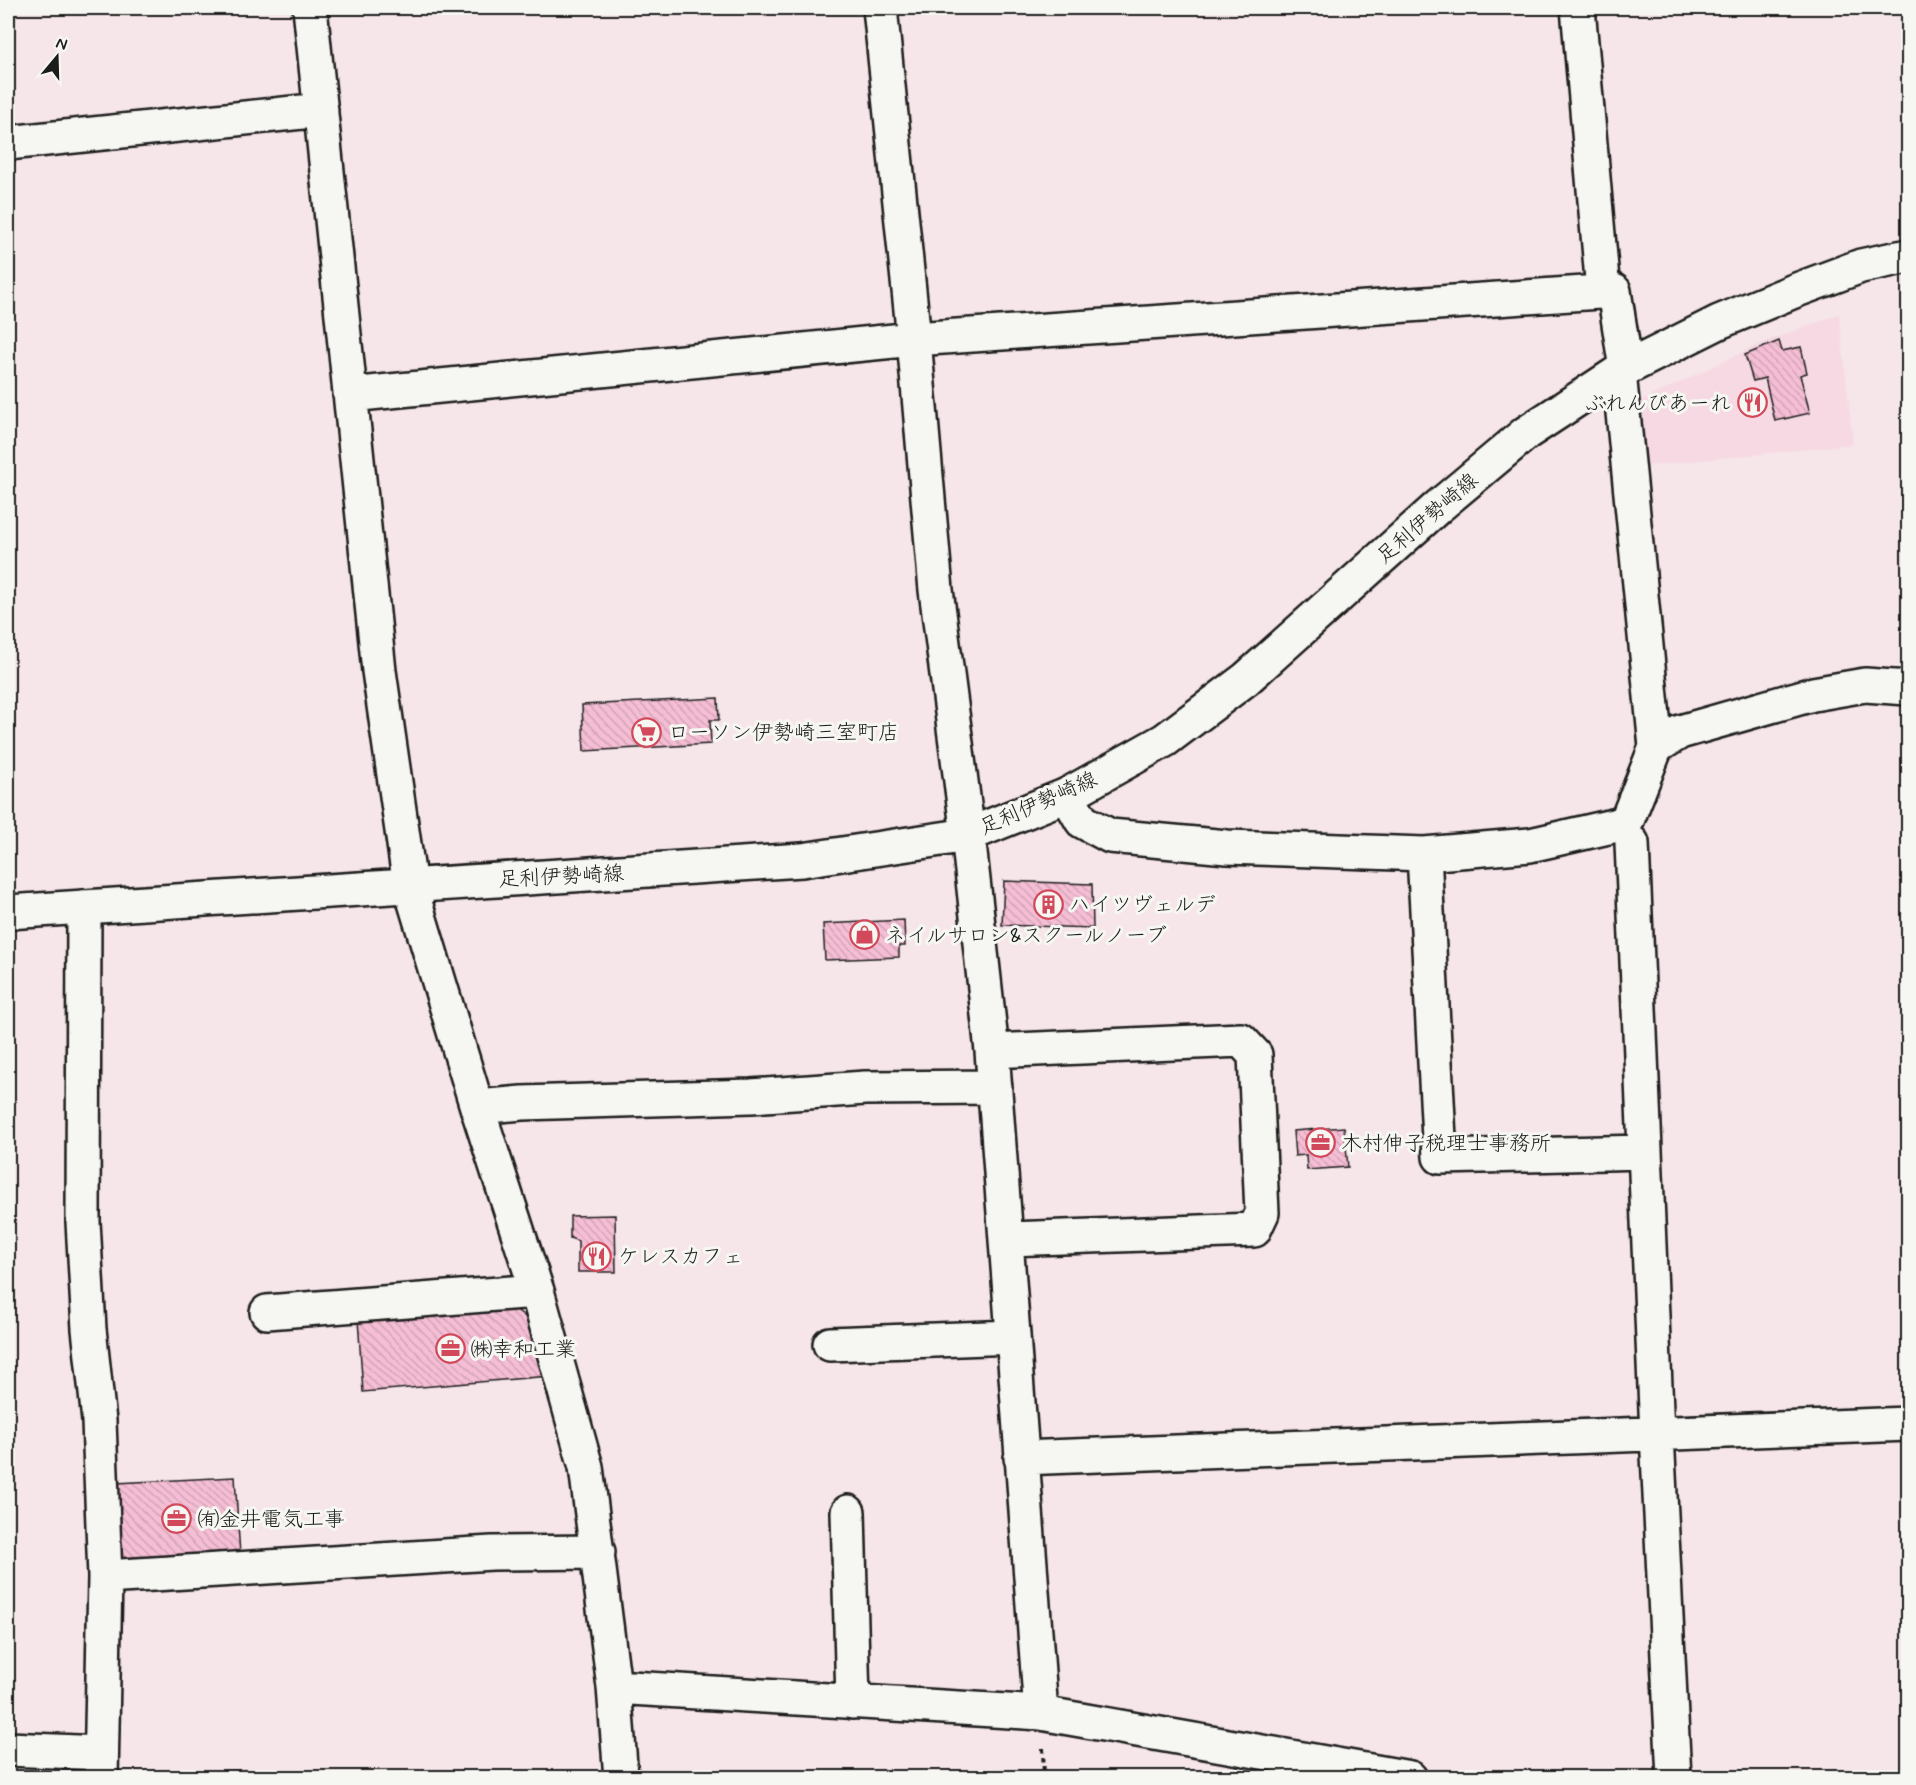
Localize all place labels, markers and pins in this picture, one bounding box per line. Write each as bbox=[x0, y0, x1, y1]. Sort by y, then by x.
restaurant icon: ぶれんびあーれ bbox=[1736, 387, 1768, 419]
place label: ぶれんびあーれ bbox=[1584, 390, 1731, 418]
supermarket icon: ローソン伊勢崎三室町店 bbox=[631, 716, 663, 748]
place label: ローソン伊勢崎三室町店 bbox=[668, 719, 899, 747]
building icon: ハイツヴェルデ bbox=[1032, 888, 1064, 920]
place label: ハイツヴェルデ bbox=[1069, 891, 1216, 919]
shop icon: ネイルサロン&スクールノーブ bbox=[848, 919, 880, 951]
place label: ネイルサロン&スクールノーブ bbox=[885, 922, 1167, 950]
office icon: 木村伸子税理士事務所 bbox=[1304, 1127, 1336, 1159]
place label: 木村伸子税理士事務所 bbox=[1341, 1130, 1551, 1158]
restaurant icon: ケレスカフェ bbox=[581, 1240, 613, 1272]
place label: ケレスカフェ bbox=[618, 1243, 744, 1271]
office icon: ㈱幸和工業 bbox=[434, 1333, 466, 1365]
place label: ㈱幸和工業 bbox=[471, 1336, 576, 1364]
office icon: ㈲金井電気工事 bbox=[161, 1503, 193, 1535]
place label: ㈲金井電気工事 bbox=[198, 1506, 345, 1534]

